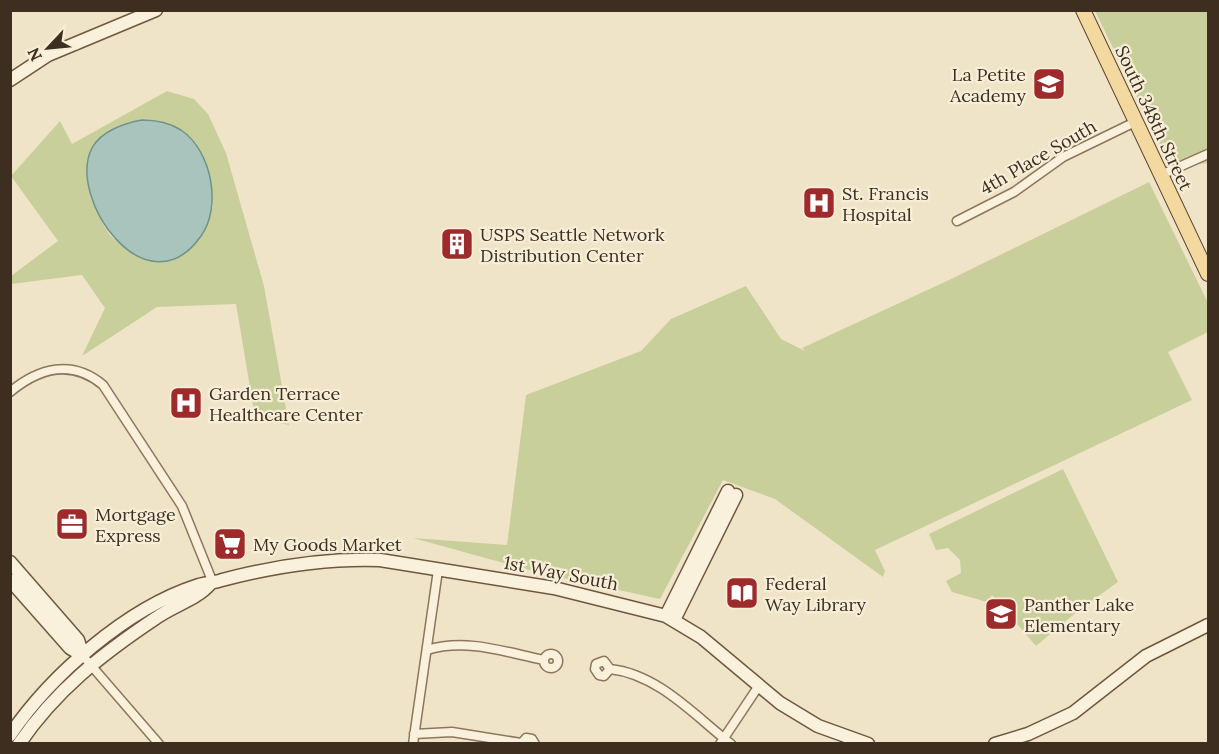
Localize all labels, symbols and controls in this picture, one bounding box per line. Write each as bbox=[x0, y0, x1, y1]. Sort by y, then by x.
north arrow bbox=[18, 18, 78, 78]
street label: South 348th Street bbox=[1110, 42, 1198, 194]
text: N bbox=[23, 45, 46, 65]
place label: La Petite Academy bbox=[949, 63, 1026, 107]
school or university icon: La Petite Academy bbox=[1031, 66, 1067, 102]
street label: 4th Place South bbox=[976, 114, 1100, 200]
place label: St. Francis Hospital bbox=[842, 182, 929, 226]
hospital icon: St. Francis Hospital bbox=[801, 185, 837, 221]
place label: USPS Seattle Network Distribution Center bbox=[480, 223, 665, 267]
building icon: USPS Seattle Network Distribution Center bbox=[439, 226, 475, 262]
place label: Garden Terrace Healthcare Center bbox=[209, 382, 363, 426]
hospital icon: Garden Terrace Healthcare Center bbox=[168, 385, 204, 421]
place label: Mortgage Express bbox=[95, 503, 176, 547]
office icon: Mortgage Express bbox=[54, 506, 90, 542]
supermarket icon: My Goods Market bbox=[212, 526, 248, 562]
place label: My Goods Market bbox=[253, 533, 402, 556]
street label: 1st Way South bbox=[502, 551, 621, 595]
place label: Federal Way Library bbox=[765, 572, 867, 616]
library icon: Federal Way Library bbox=[724, 575, 760, 611]
place label: Panther Lake Elementary bbox=[1024, 593, 1134, 637]
school or university icon: Panther Lake Elementary bbox=[983, 596, 1019, 632]

